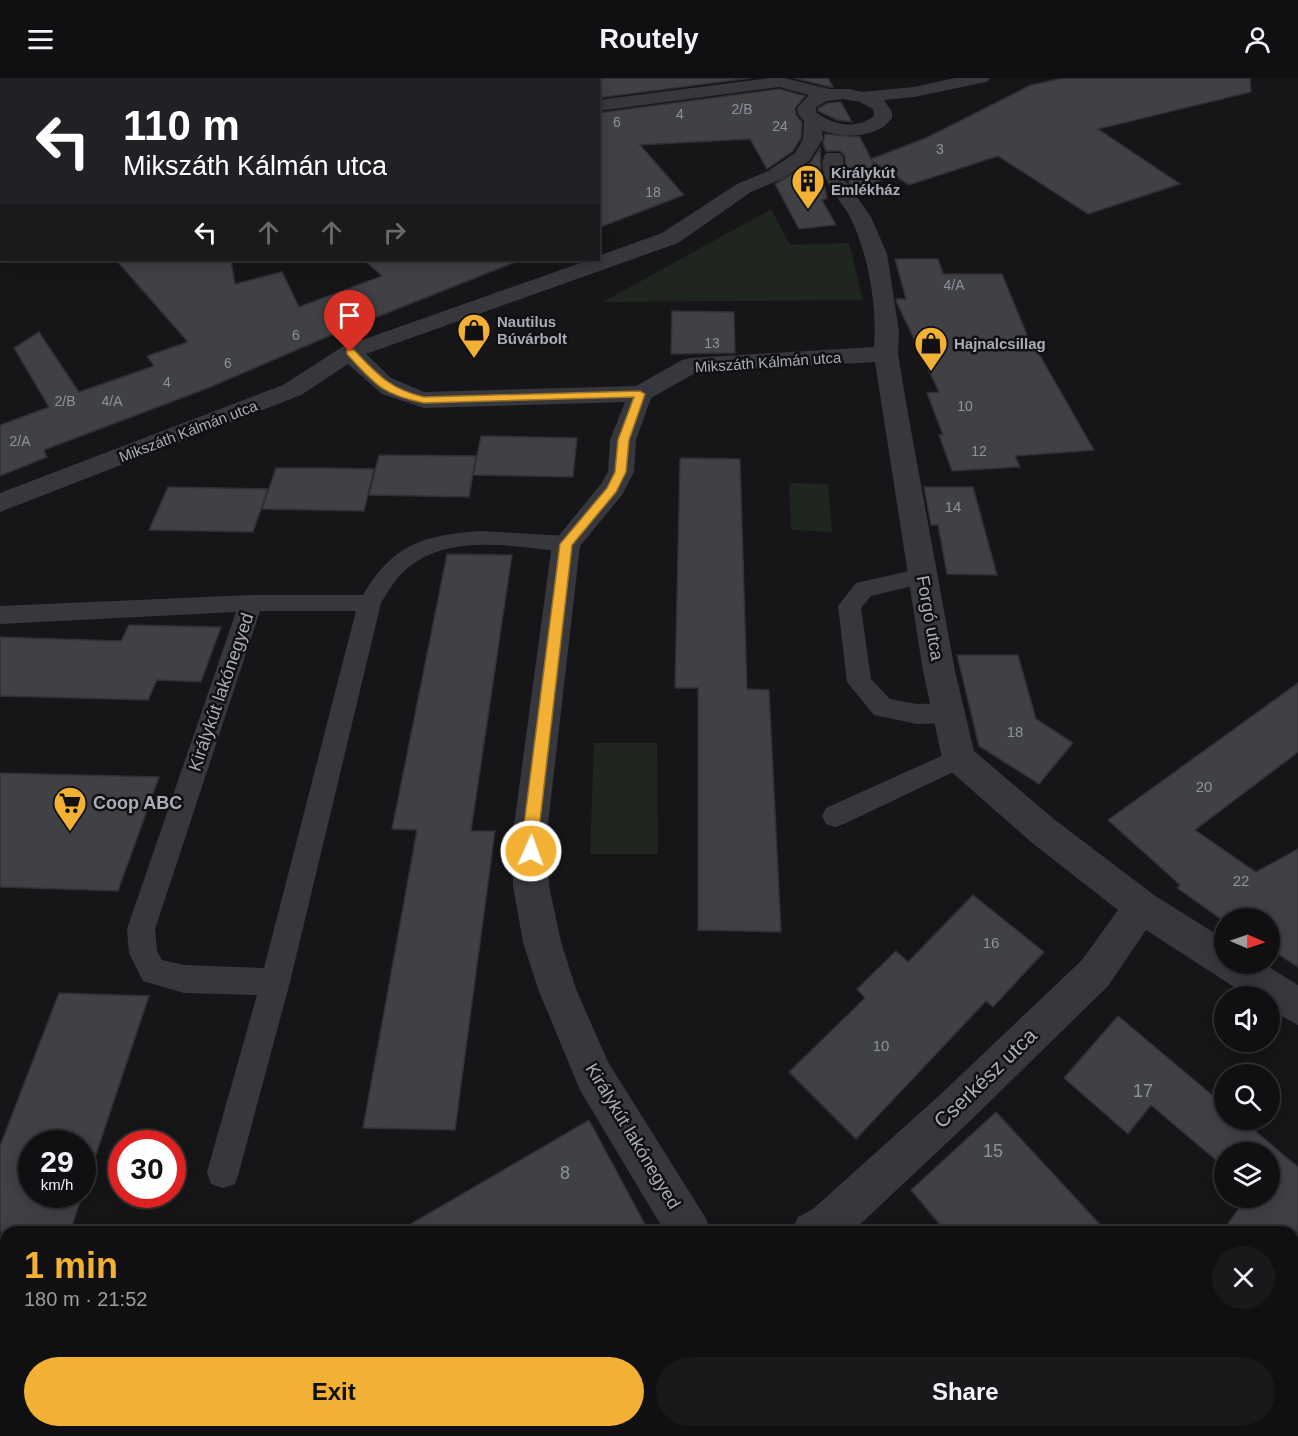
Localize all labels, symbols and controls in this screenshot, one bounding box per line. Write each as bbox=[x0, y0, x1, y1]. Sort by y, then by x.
icon: menu bbox=[24, 23, 57, 56]
icon: person bbox=[1241, 23, 1274, 56]
text: Routely bbox=[599, 24, 699, 54]
house number: 2/B bbox=[731, 101, 753, 117]
icon: left bbox=[24, 102, 102, 180]
text: 110 m bbox=[123, 102, 240, 149]
house number: 4 bbox=[676, 106, 684, 122]
house number: 6 bbox=[613, 114, 621, 130]
house number: 24 bbox=[772, 118, 788, 134]
house number: 3 bbox=[936, 141, 944, 157]
text: Mikszáth Kálmán utca bbox=[123, 151, 387, 181]
building icon: Királykút Emlékház bbox=[790, 163, 826, 210]
place label: Királykút Emlékház bbox=[831, 164, 900, 198]
house number: 18 bbox=[645, 184, 661, 200]
icon: left bbox=[189, 216, 222, 249]
icon: ahead bbox=[252, 216, 285, 249]
icon: ahead bbox=[315, 216, 348, 249]
icon: right bbox=[378, 216, 411, 249]
house number: 4/A bbox=[943, 277, 965, 293]
pin bbox=[324, 290, 375, 352]
icon: arrive bbox=[333, 299, 366, 332]
shop icon: Nautilus Búvárbolt bbox=[456, 312, 492, 359]
place label: Nautilus Búvárbolt bbox=[497, 313, 567, 347]
shop icon: Hajnalcsillag bbox=[913, 325, 949, 372]
house number: 6 bbox=[292, 327, 300, 343]
house number: 13 bbox=[704, 335, 720, 351]
place label: Hajnalcsillag bbox=[954, 335, 1046, 352]
street label: Mikszáth Kálmán utca bbox=[694, 348, 842, 376]
house number: 6 bbox=[224, 355, 232, 371]
house number: 4 bbox=[163, 374, 171, 390]
house number: 2/B bbox=[54, 393, 76, 409]
house number: 4/A bbox=[101, 393, 123, 409]
street label: Mikszáth Kálmán utca bbox=[116, 397, 260, 465]
house number: 10 bbox=[957, 398, 973, 414]
house number: 2/A bbox=[9, 433, 31, 449]
house number: 12 bbox=[971, 443, 987, 459]
house number: 14 bbox=[945, 498, 961, 515]
street label: Forgó utca bbox=[913, 574, 947, 663]
street label: Királykút lakónegyed bbox=[185, 610, 257, 774]
house number: 18 bbox=[1007, 723, 1023, 740]
house number: 20 bbox=[1196, 778, 1212, 795]
supermarket icon: Coop ABC bbox=[52, 785, 88, 832]
place label: Coop ABC bbox=[93, 793, 182, 813]
position arrow bbox=[499, 819, 563, 883]
house number: 22 bbox=[1233, 872, 1249, 889]
north arrow bbox=[1214, 908, 1280, 974]
map controls bbox=[1214, 908, 1280, 1208]
house number: 16 bbox=[983, 934, 999, 951]
button: sound bbox=[1214, 986, 1280, 1052]
street label: Cserkész utca bbox=[929, 1023, 1041, 1132]
house number: 10 bbox=[873, 1037, 889, 1054]
street label: Királykút lakónegyed bbox=[582, 1060, 684, 1212]
button: search bbox=[1214, 1064, 1280, 1130]
house number: 17 bbox=[1133, 1081, 1153, 1101]
speed limit sign: 30 bbox=[108, 1130, 186, 1208]
house number: 15 bbox=[983, 1141, 1003, 1161]
button: layers bbox=[1214, 1142, 1280, 1208]
text: 29 bbox=[40, 1145, 74, 1178]
house number: 8 bbox=[560, 1163, 570, 1183]
text: km/h bbox=[41, 1176, 73, 1193]
text: 1 min bbox=[24, 1245, 118, 1286]
button: close bbox=[1212, 1246, 1275, 1309]
text: 180 m · 21:52 bbox=[24, 1288, 147, 1310]
button: Exit bbox=[24, 1357, 644, 1426]
button: Share bbox=[656, 1357, 1275, 1426]

